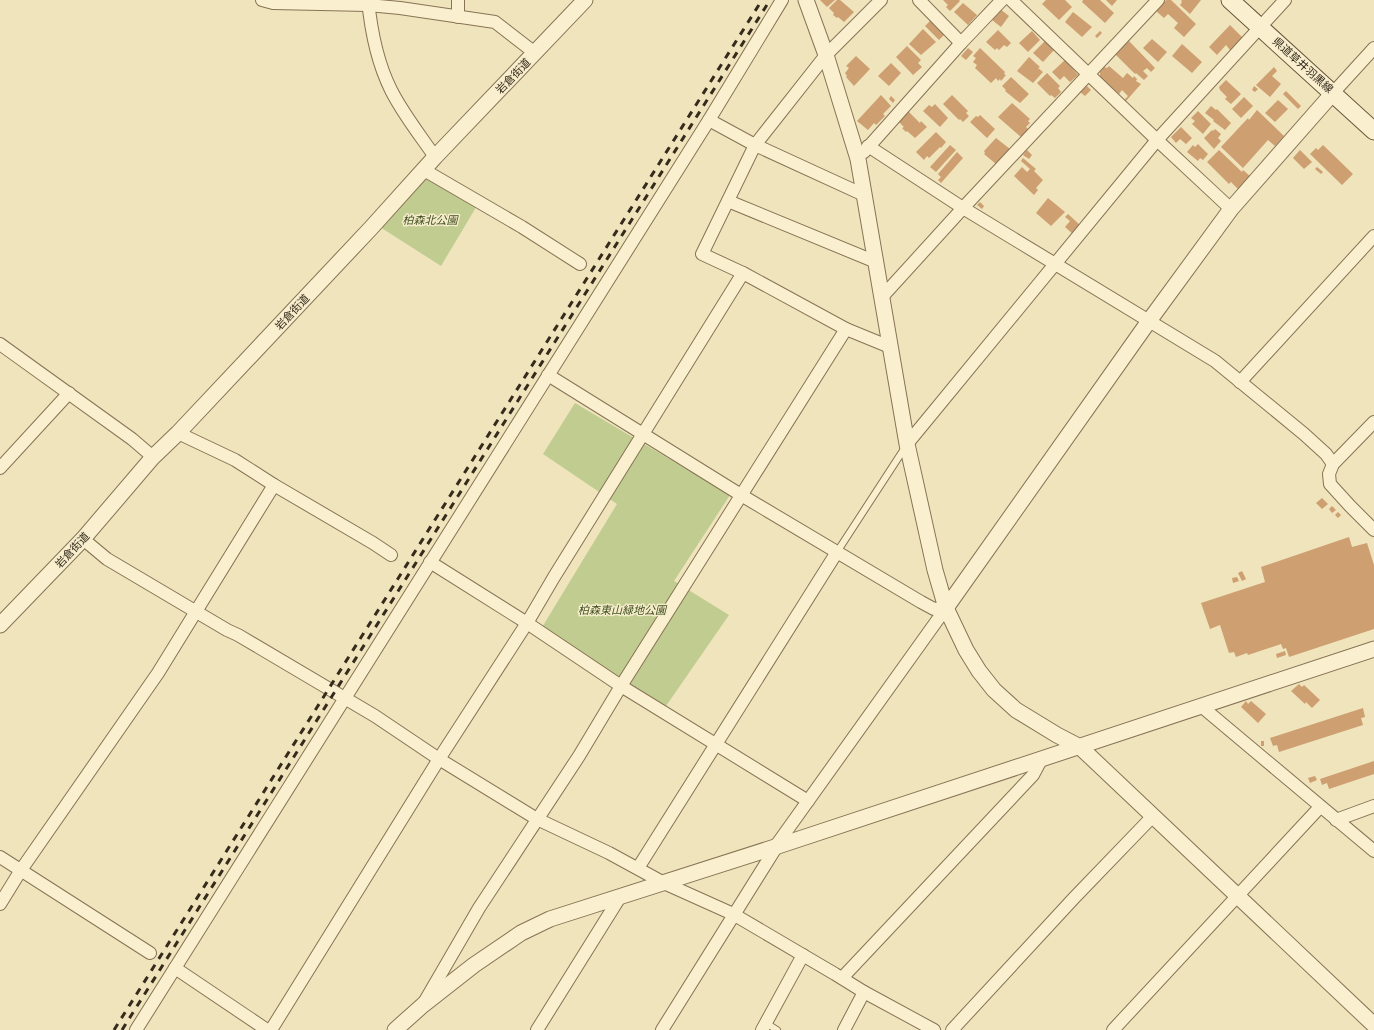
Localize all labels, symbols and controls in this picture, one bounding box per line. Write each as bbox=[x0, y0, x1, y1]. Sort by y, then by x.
street label: 県道草井羽黒線 bbox=[1270, 34, 1336, 96]
street label: 岩倉街道 bbox=[493, 55, 533, 97]
park label: 柏森北公園 bbox=[403, 213, 459, 227]
street label: 岩倉街道 bbox=[272, 291, 312, 333]
street label: 岩倉街道 bbox=[52, 529, 92, 571]
park label: 柏森東山緑地公園 bbox=[578, 603, 668, 617]

